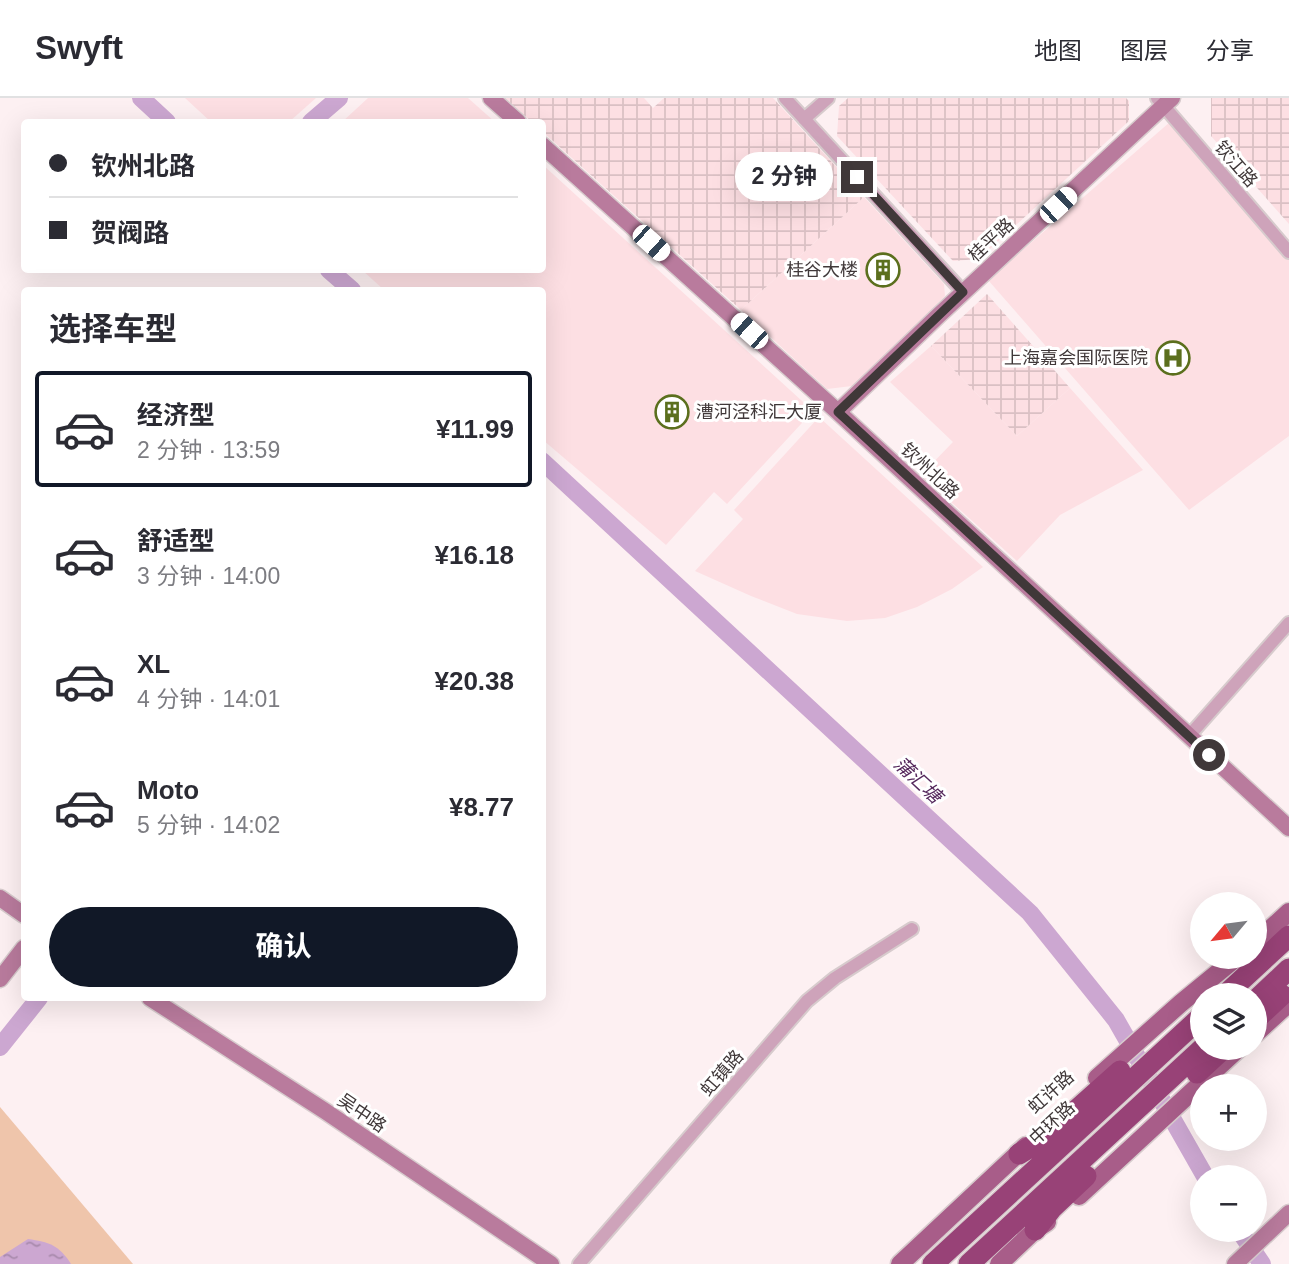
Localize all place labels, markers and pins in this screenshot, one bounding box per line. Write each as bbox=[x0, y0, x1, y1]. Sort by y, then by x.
building icon: 桂谷大楼 bbox=[864, 251, 902, 289]
place label: 桂谷大楼 bbox=[786, 260, 858, 280]
hospital icon: 上海嘉会国际医院 bbox=[1154, 339, 1192, 377]
place label: 上海嘉会国际医院 bbox=[1004, 348, 1148, 368]
building icon: 漕河泾科汇大厦 bbox=[653, 393, 691, 431]
place label: 漕河泾科汇大厦 bbox=[696, 402, 822, 422]

